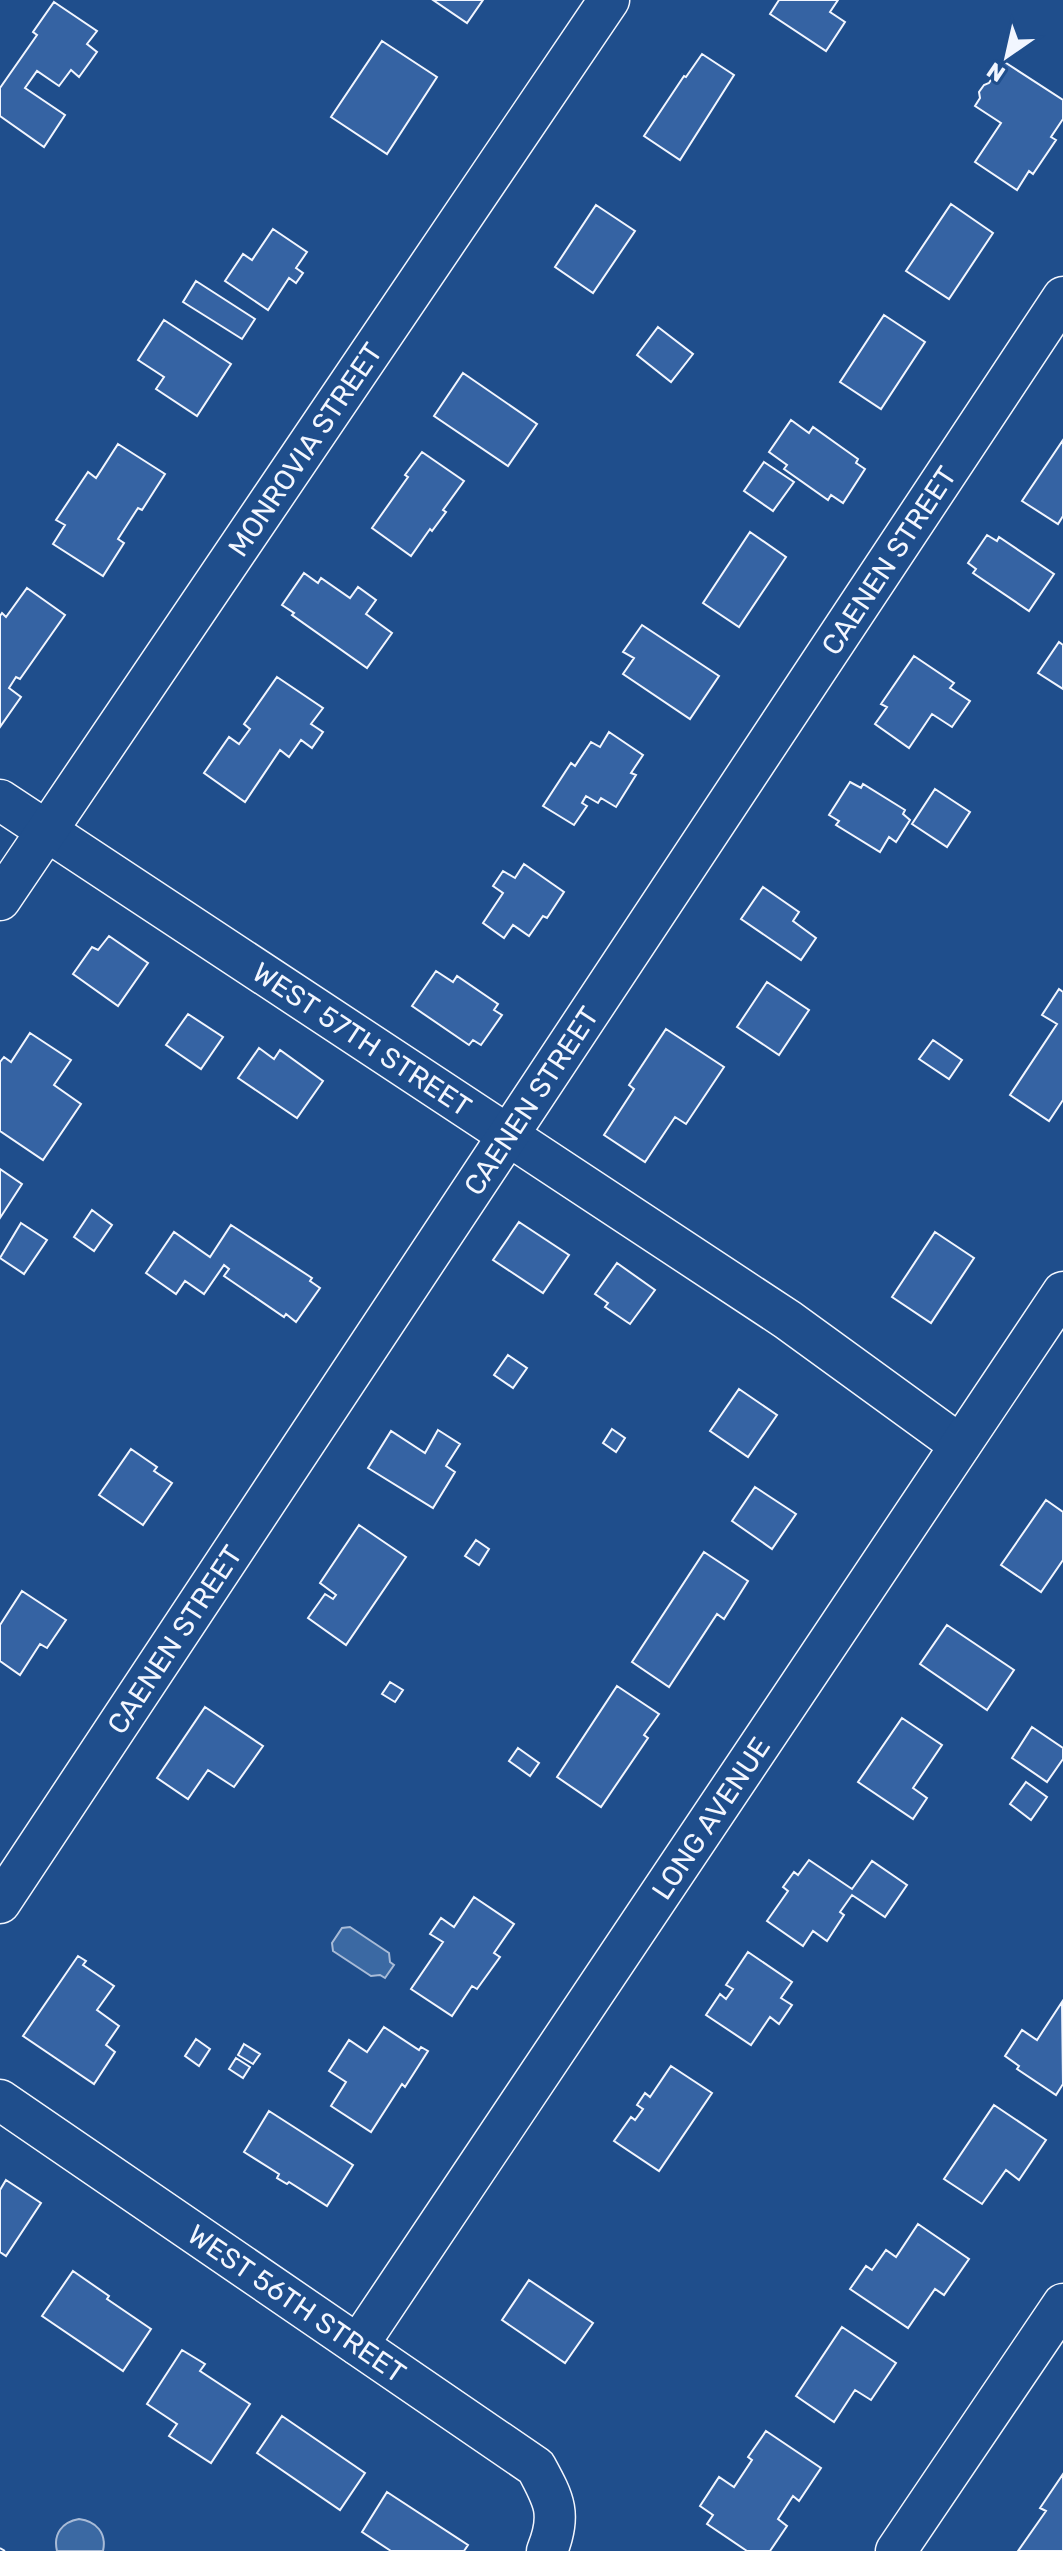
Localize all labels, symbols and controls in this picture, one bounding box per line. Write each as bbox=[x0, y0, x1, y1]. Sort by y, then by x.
north arrow bbox=[967, 16, 1047, 96]
text: N bbox=[982, 57, 1010, 88]
street label: MONROVIA STREET bbox=[221, 337, 389, 562]
street label: CAENEN STREET bbox=[814, 460, 963, 661]
street label: WEST 57TH STREET bbox=[247, 955, 478, 1123]
street label: CAENEN STREET bbox=[457, 1000, 605, 1201]
street label: CAENEN STREET bbox=[100, 1539, 249, 1740]
street label: LONG AVENUE bbox=[645, 1731, 777, 1905]
street label: WEST 56TH STREET bbox=[182, 2217, 412, 2389]

